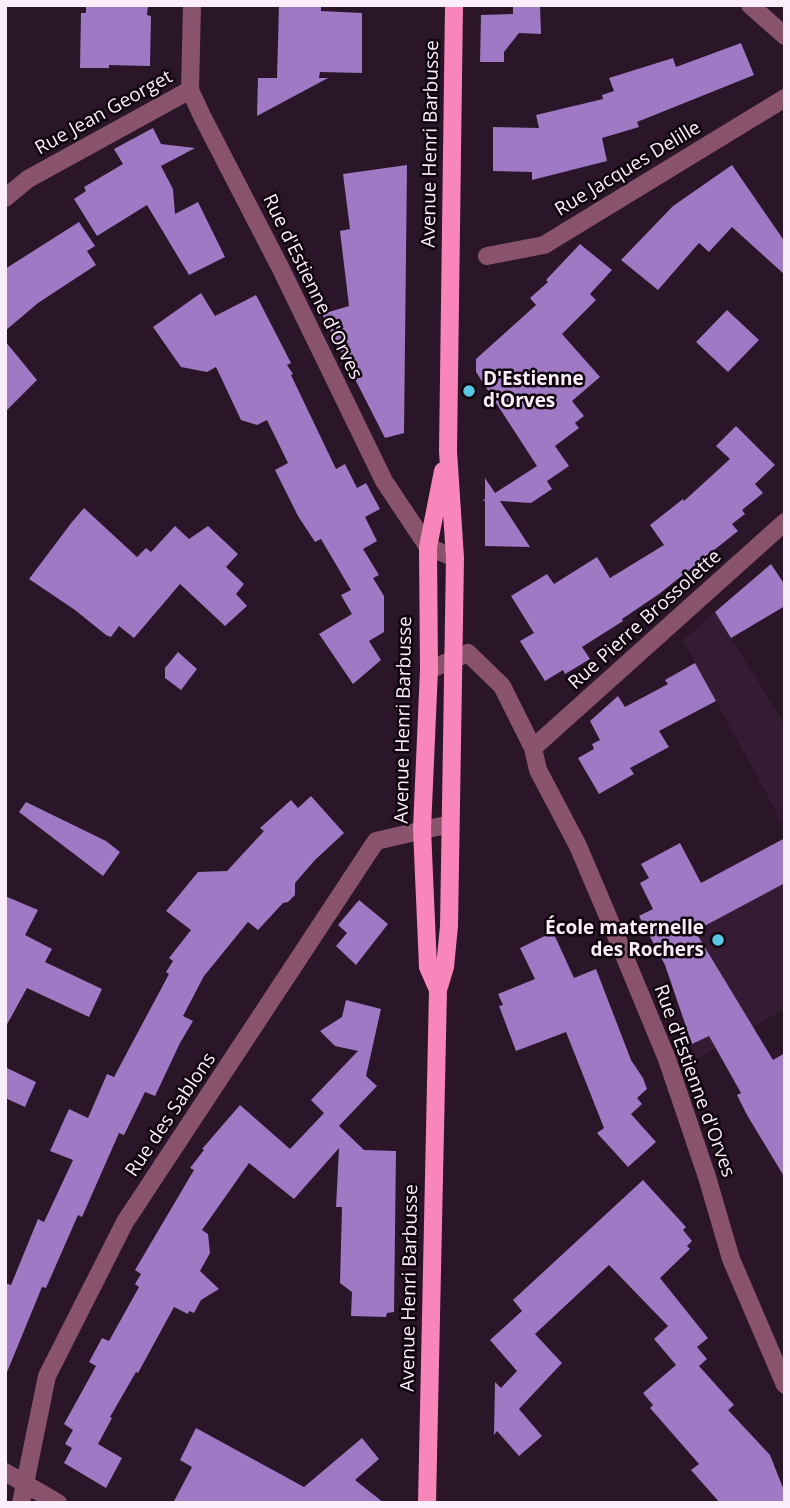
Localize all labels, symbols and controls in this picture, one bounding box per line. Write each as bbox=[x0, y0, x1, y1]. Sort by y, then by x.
street label: Avenue Henri Barbusse bbox=[418, 40, 444, 248]
street label: Rue Jean Georget bbox=[31, 66, 177, 160]
street label: Rue Jacques Delille bbox=[551, 116, 705, 222]
street label: Rue d'Estienne d'Orves bbox=[257, 191, 367, 383]
place label: D'Estienne d'Orves bbox=[483, 369, 584, 413]
marker: D'Estienne d'Orves bbox=[461, 383, 477, 399]
street label: Rue Pierre Brossolette bbox=[564, 545, 726, 695]
street label: Avenue Henri Barbusse bbox=[391, 616, 417, 824]
place label: École maternelle des Rochers bbox=[545, 918, 704, 962]
marker: École maternelle des Rochers bbox=[710, 932, 726, 948]
street label: Rue d'Estienne d'Orves bbox=[649, 982, 739, 1180]
street label: Rue des Sablons bbox=[121, 1049, 221, 1181]
street label: Avenue Henri Barbusse bbox=[397, 1184, 423, 1392]

